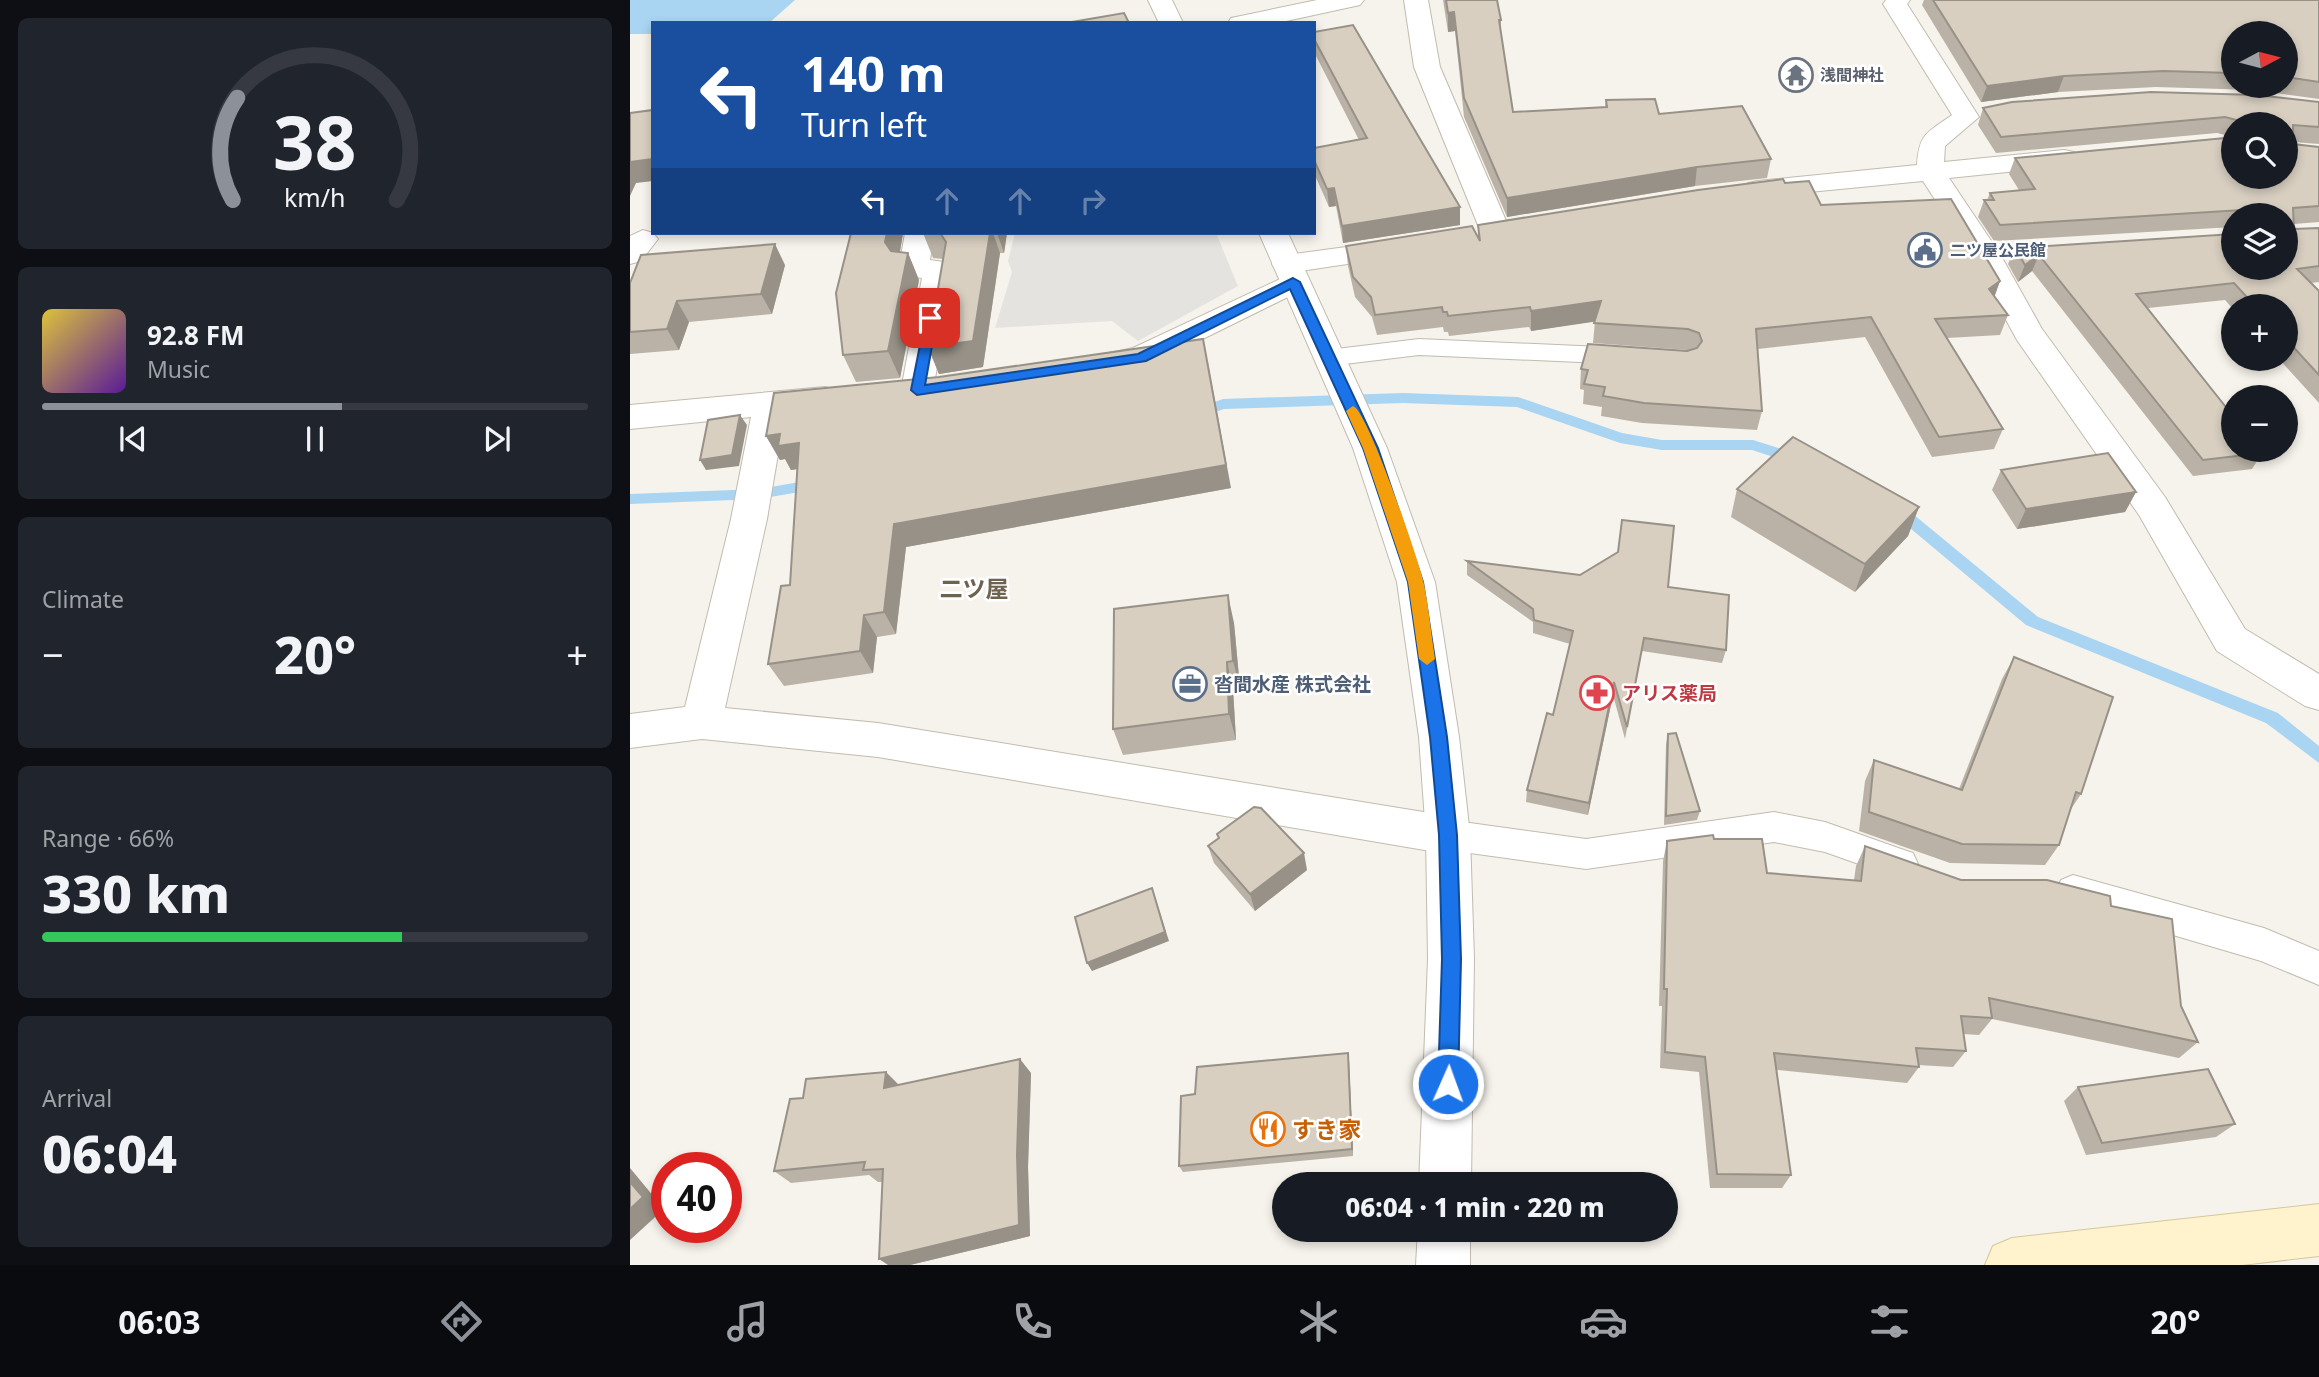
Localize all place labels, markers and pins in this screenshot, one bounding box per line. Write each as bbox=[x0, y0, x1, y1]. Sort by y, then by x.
temple icon: 浅間神社 bbox=[1777, 56, 1815, 94]
place label: 浅間神社 bbox=[1820, 64, 1884, 86]
public building icon: 二ツ屋公民館 bbox=[1906, 231, 1944, 269]
place label: 二ツ屋公民館 bbox=[1950, 239, 2046, 261]
pin bbox=[900, 288, 960, 348]
office icon: 沓間水産 株式会社 bbox=[1171, 665, 1209, 703]
place label: 沓間水産 株式会社 bbox=[1214, 671, 1371, 697]
pharmacy icon: アリス薬局 bbox=[1578, 674, 1616, 712]
place label: アリス薬局 bbox=[1622, 680, 1717, 706]
restaurant icon: すき家 bbox=[1249, 1110, 1287, 1148]
place label: すき家 bbox=[1292, 1113, 1361, 1145]

